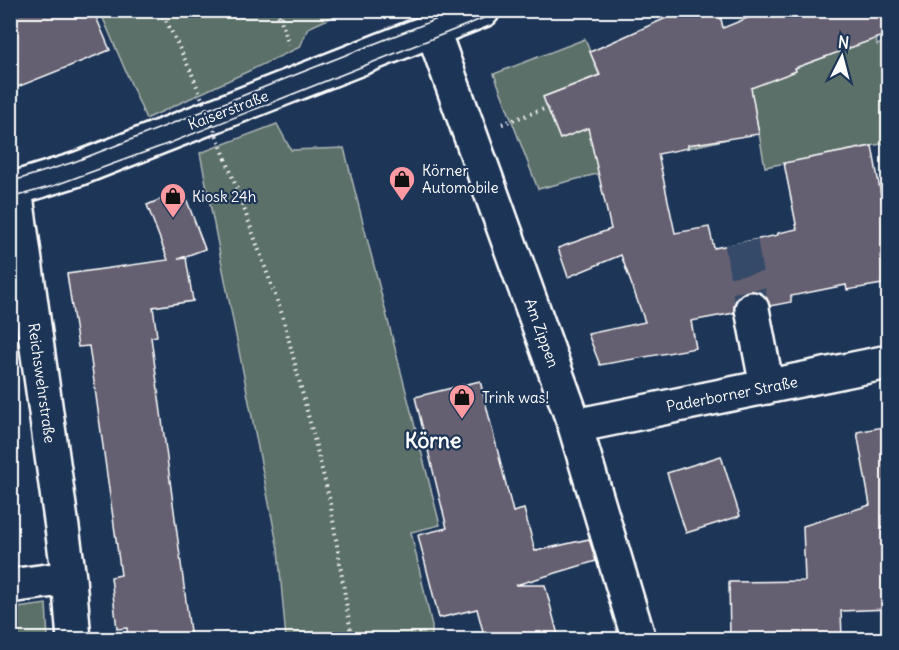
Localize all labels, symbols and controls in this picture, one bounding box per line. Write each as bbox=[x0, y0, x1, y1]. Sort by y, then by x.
north arrow bbox=[812, 27, 872, 87]
text: N bbox=[837, 32, 850, 53]
street label: Kaiserstraße bbox=[185, 86, 271, 134]
place label: Körner Automobile bbox=[422, 161, 499, 197]
shop icon: Körner Automobile bbox=[387, 164, 417, 202]
shop icon: Kiosk 24h bbox=[158, 181, 188, 219]
place label: Kiosk 24h bbox=[192, 187, 257, 206]
street label: Am Zippen bbox=[521, 296, 563, 370]
street label: Reichswehrstraße bbox=[24, 322, 60, 444]
street label: Paderborner Straße bbox=[665, 372, 799, 416]
shop icon: Trink was! bbox=[447, 382, 477, 420]
place label: Trink was! bbox=[482, 388, 549, 407]
district label: Körne bbox=[405, 427, 461, 454]

